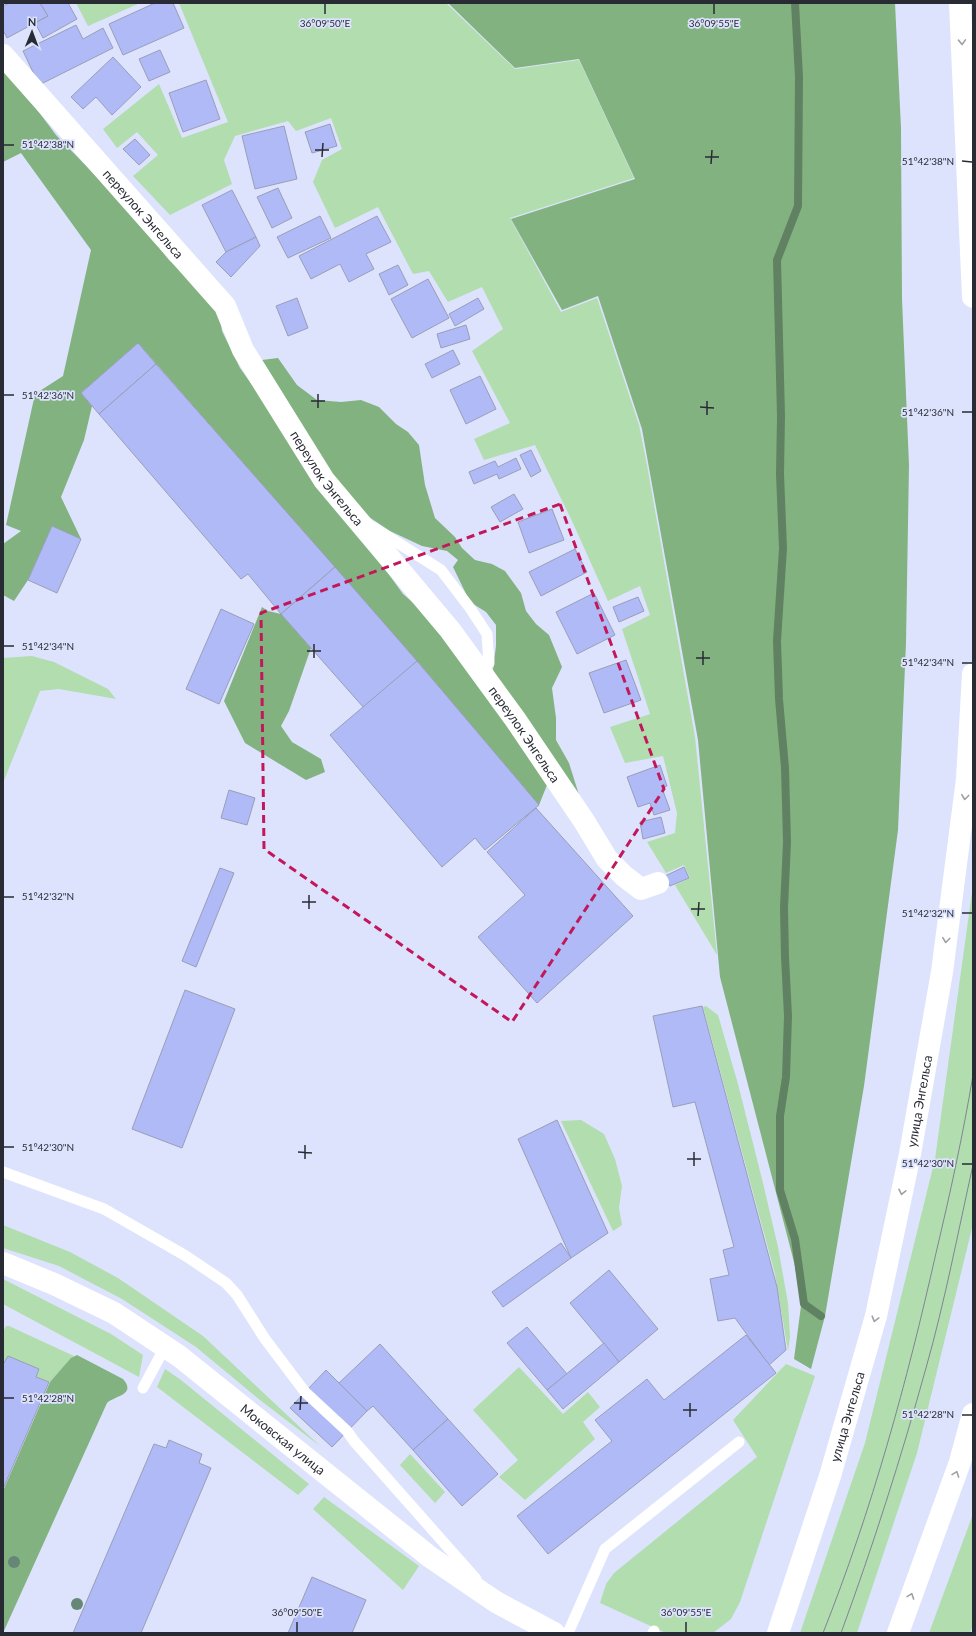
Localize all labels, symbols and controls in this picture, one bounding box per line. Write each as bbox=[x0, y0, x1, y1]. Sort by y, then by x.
north arrow bbox=[12, 12, 52, 52]
text: N bbox=[28, 15, 37, 28]
text: 36°09'50"E bbox=[300, 17, 350, 29]
text: 36°09'55"E bbox=[689, 17, 739, 29]
one-way arrow bbox=[958, 39, 966, 45]
text: 51°42'38"N bbox=[22, 138, 74, 150]
text: 51°42'38"N bbox=[902, 155, 954, 167]
street label: переулок Энгельса bbox=[100, 166, 187, 262]
text: 51°42'36"N bbox=[22, 389, 74, 401]
text: 51°42'36"N bbox=[902, 406, 954, 418]
street label: переулок Энгельса bbox=[287, 428, 367, 529]
text: 51°42'34"N bbox=[22, 640, 74, 652]
text: 51°42'34"N bbox=[902, 656, 954, 668]
street label: переулок Энгельса bbox=[486, 683, 564, 786]
one-way arrow bbox=[960, 794, 969, 800]
text: 51°42'32"N bbox=[22, 890, 74, 902]
text: 51°42'32"N bbox=[902, 907, 954, 919]
one-way arrow bbox=[942, 937, 951, 943]
street label: улица Энгельса bbox=[903, 1054, 935, 1149]
text: 51°42'30"N bbox=[22, 1141, 74, 1153]
text: 51°42'30"N bbox=[902, 1157, 954, 1169]
one-way arrow bbox=[899, 1189, 907, 1195]
one-way arrow bbox=[871, 1316, 879, 1322]
street label: улица Энгельса bbox=[826, 1370, 868, 1464]
text: 51°42'28"N bbox=[22, 1392, 74, 1404]
street label: Моковская улица bbox=[237, 1400, 329, 1478]
text: 51°42'28"N bbox=[902, 1408, 954, 1420]
one-way arrow bbox=[951, 1471, 959, 1478]
one-way arrow bbox=[907, 1593, 915, 1600]
text: 36°09'50"E bbox=[272, 1606, 322, 1618]
text: 36°09'55"E bbox=[661, 1606, 711, 1618]

